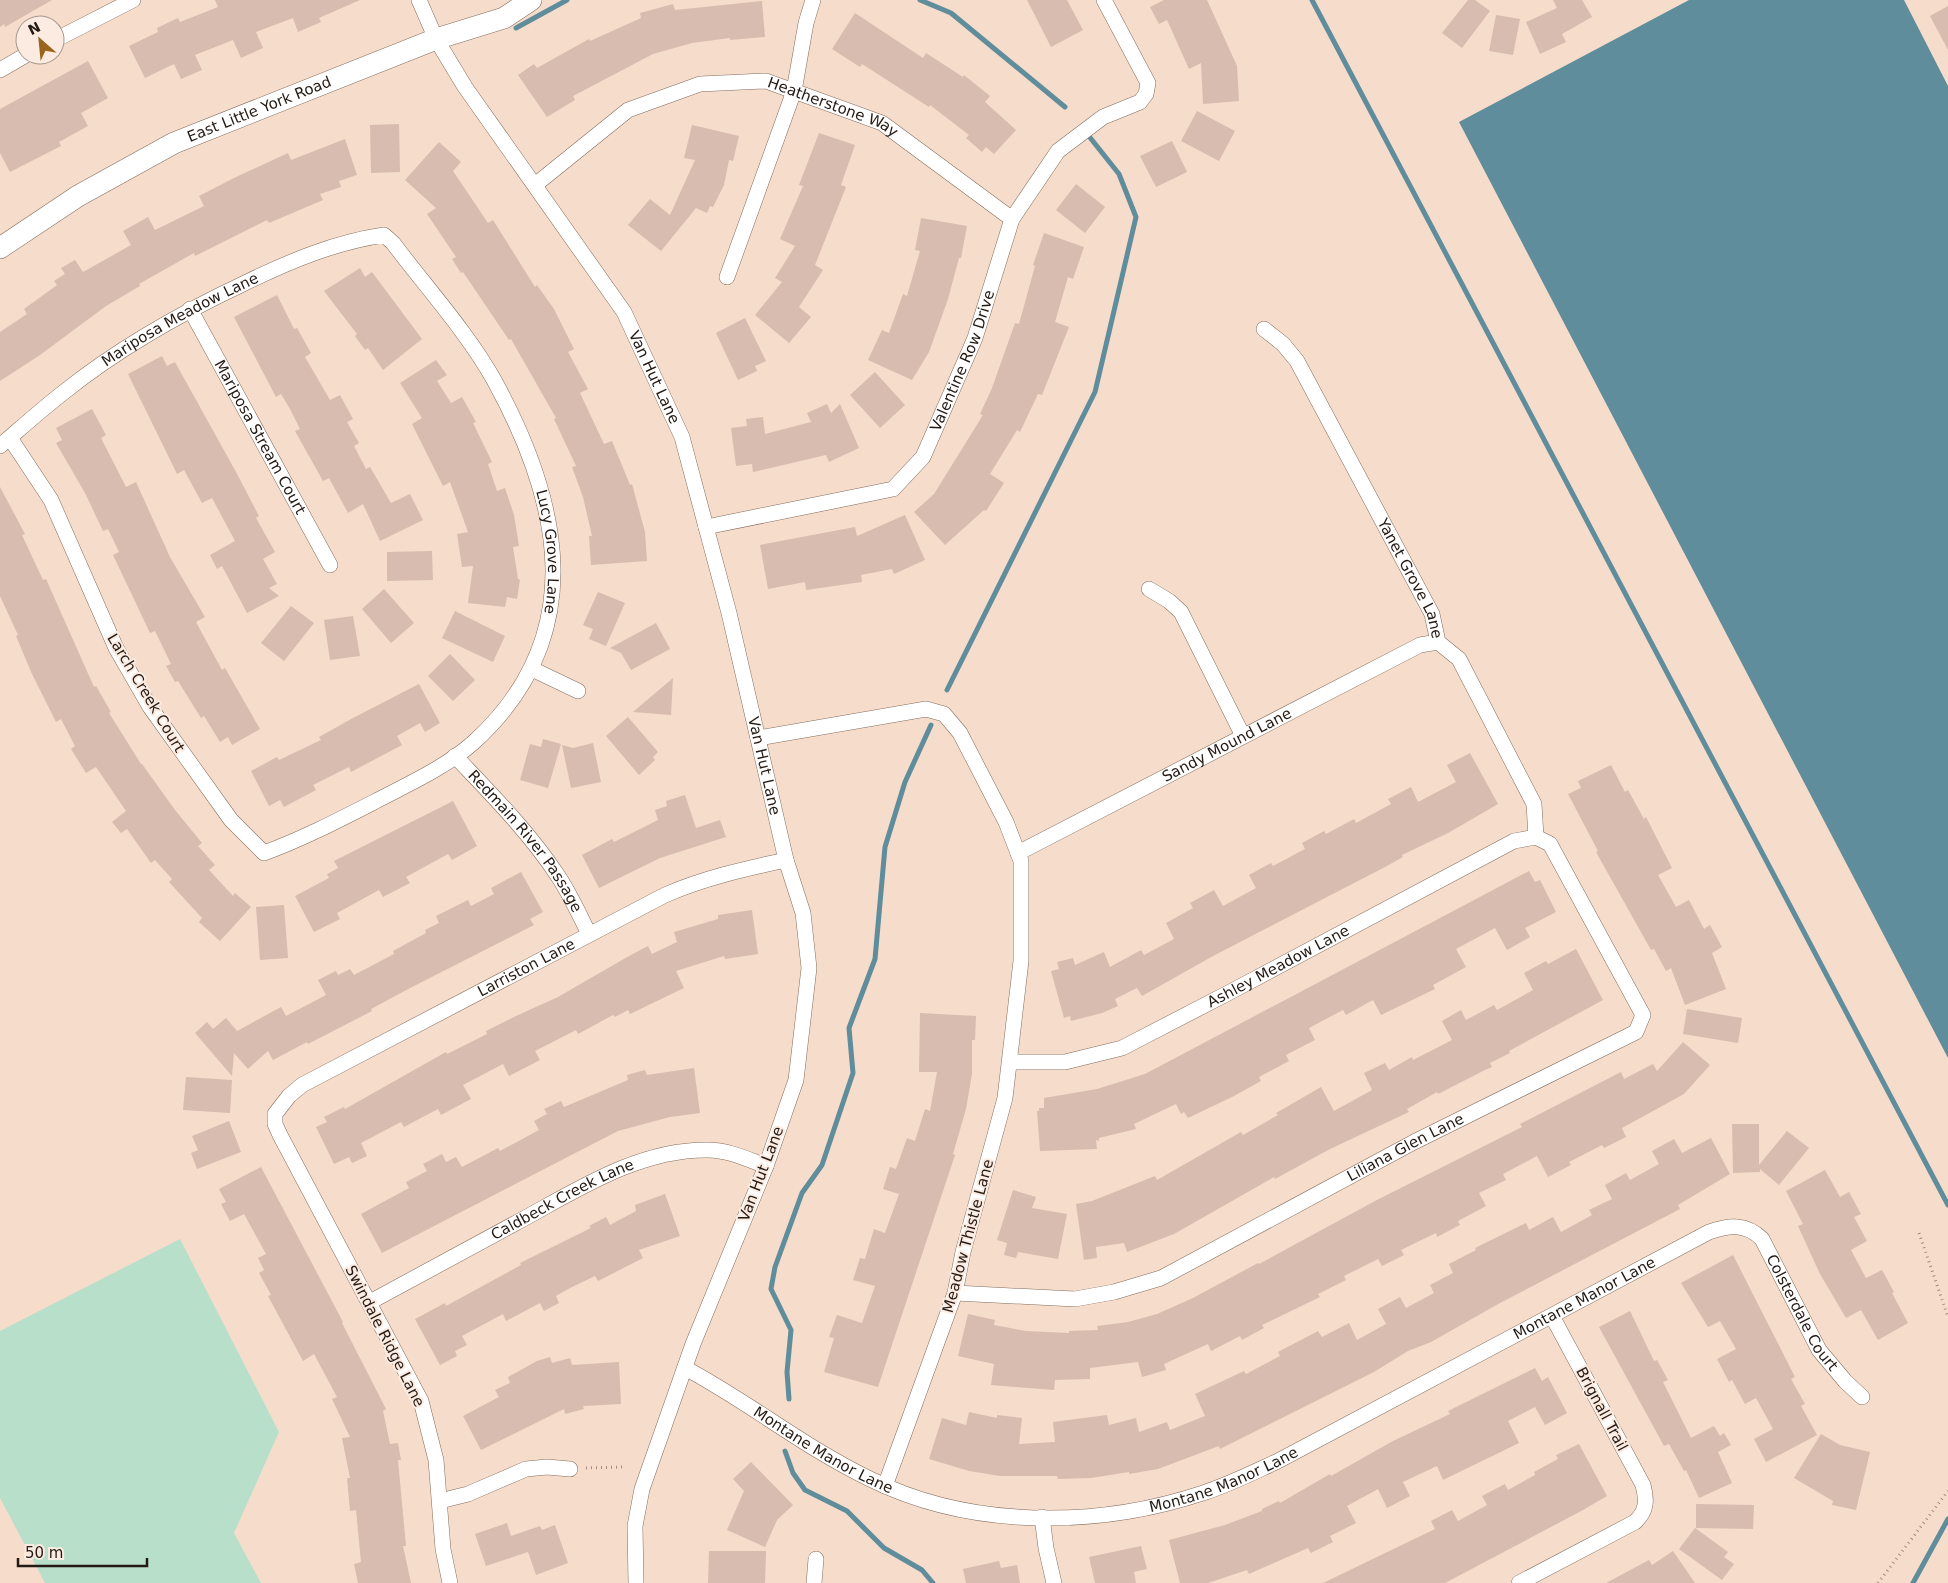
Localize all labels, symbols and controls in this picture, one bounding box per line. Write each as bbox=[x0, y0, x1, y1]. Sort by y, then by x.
north arrow bbox=[15, 15, 65, 65]
text: N bbox=[25, 19, 43, 38]
street label: East Little York Road bbox=[185, 73, 334, 146]
street label: Heatherstone Way bbox=[765, 73, 902, 141]
street label: Mariposa Meadow Lane bbox=[98, 269, 261, 370]
street label: Valentine Row Drive bbox=[926, 288, 998, 434]
street label: Van Hut Lane bbox=[625, 328, 684, 427]
street label: Mariposa Stream Court bbox=[211, 357, 310, 518]
street label: Lucy Grove Lane bbox=[532, 488, 562, 615]
street label: Yanet Grove Lane bbox=[1373, 515, 1446, 640]
street label: Larch Creek Court bbox=[103, 630, 189, 756]
street label: Sandy Mound Lane bbox=[1159, 704, 1294, 786]
street label: Van Hut Lane bbox=[744, 715, 784, 817]
street label: Redmain River Passage bbox=[464, 766, 586, 915]
street label: Ashley Meadow Lane bbox=[1204, 921, 1352, 1011]
street label: Larriston Lane bbox=[475, 935, 578, 1000]
street label: Liliana Glen Lane bbox=[1344, 1110, 1467, 1185]
street label: Van Hut Lane bbox=[735, 1124, 787, 1224]
street label: Caldbeck Creek Lane bbox=[488, 1155, 636, 1244]
street label: Meadow Thistle Lane bbox=[939, 1157, 997, 1315]
street label: Colsterdale Court bbox=[1762, 1251, 1842, 1375]
street label: Montane Manor Lane bbox=[1510, 1253, 1659, 1343]
street label: Swindale Ridge Lane bbox=[342, 1262, 428, 1410]
street label: Brignall Trail bbox=[1572, 1364, 1632, 1454]
street label: Montane Manor Lane bbox=[750, 1403, 896, 1497]
street label: Montane Manor Lane bbox=[1147, 1443, 1301, 1516]
scale bar bbox=[18, 1536, 146, 1568]
text: 50 m bbox=[25, 1544, 63, 1562]

